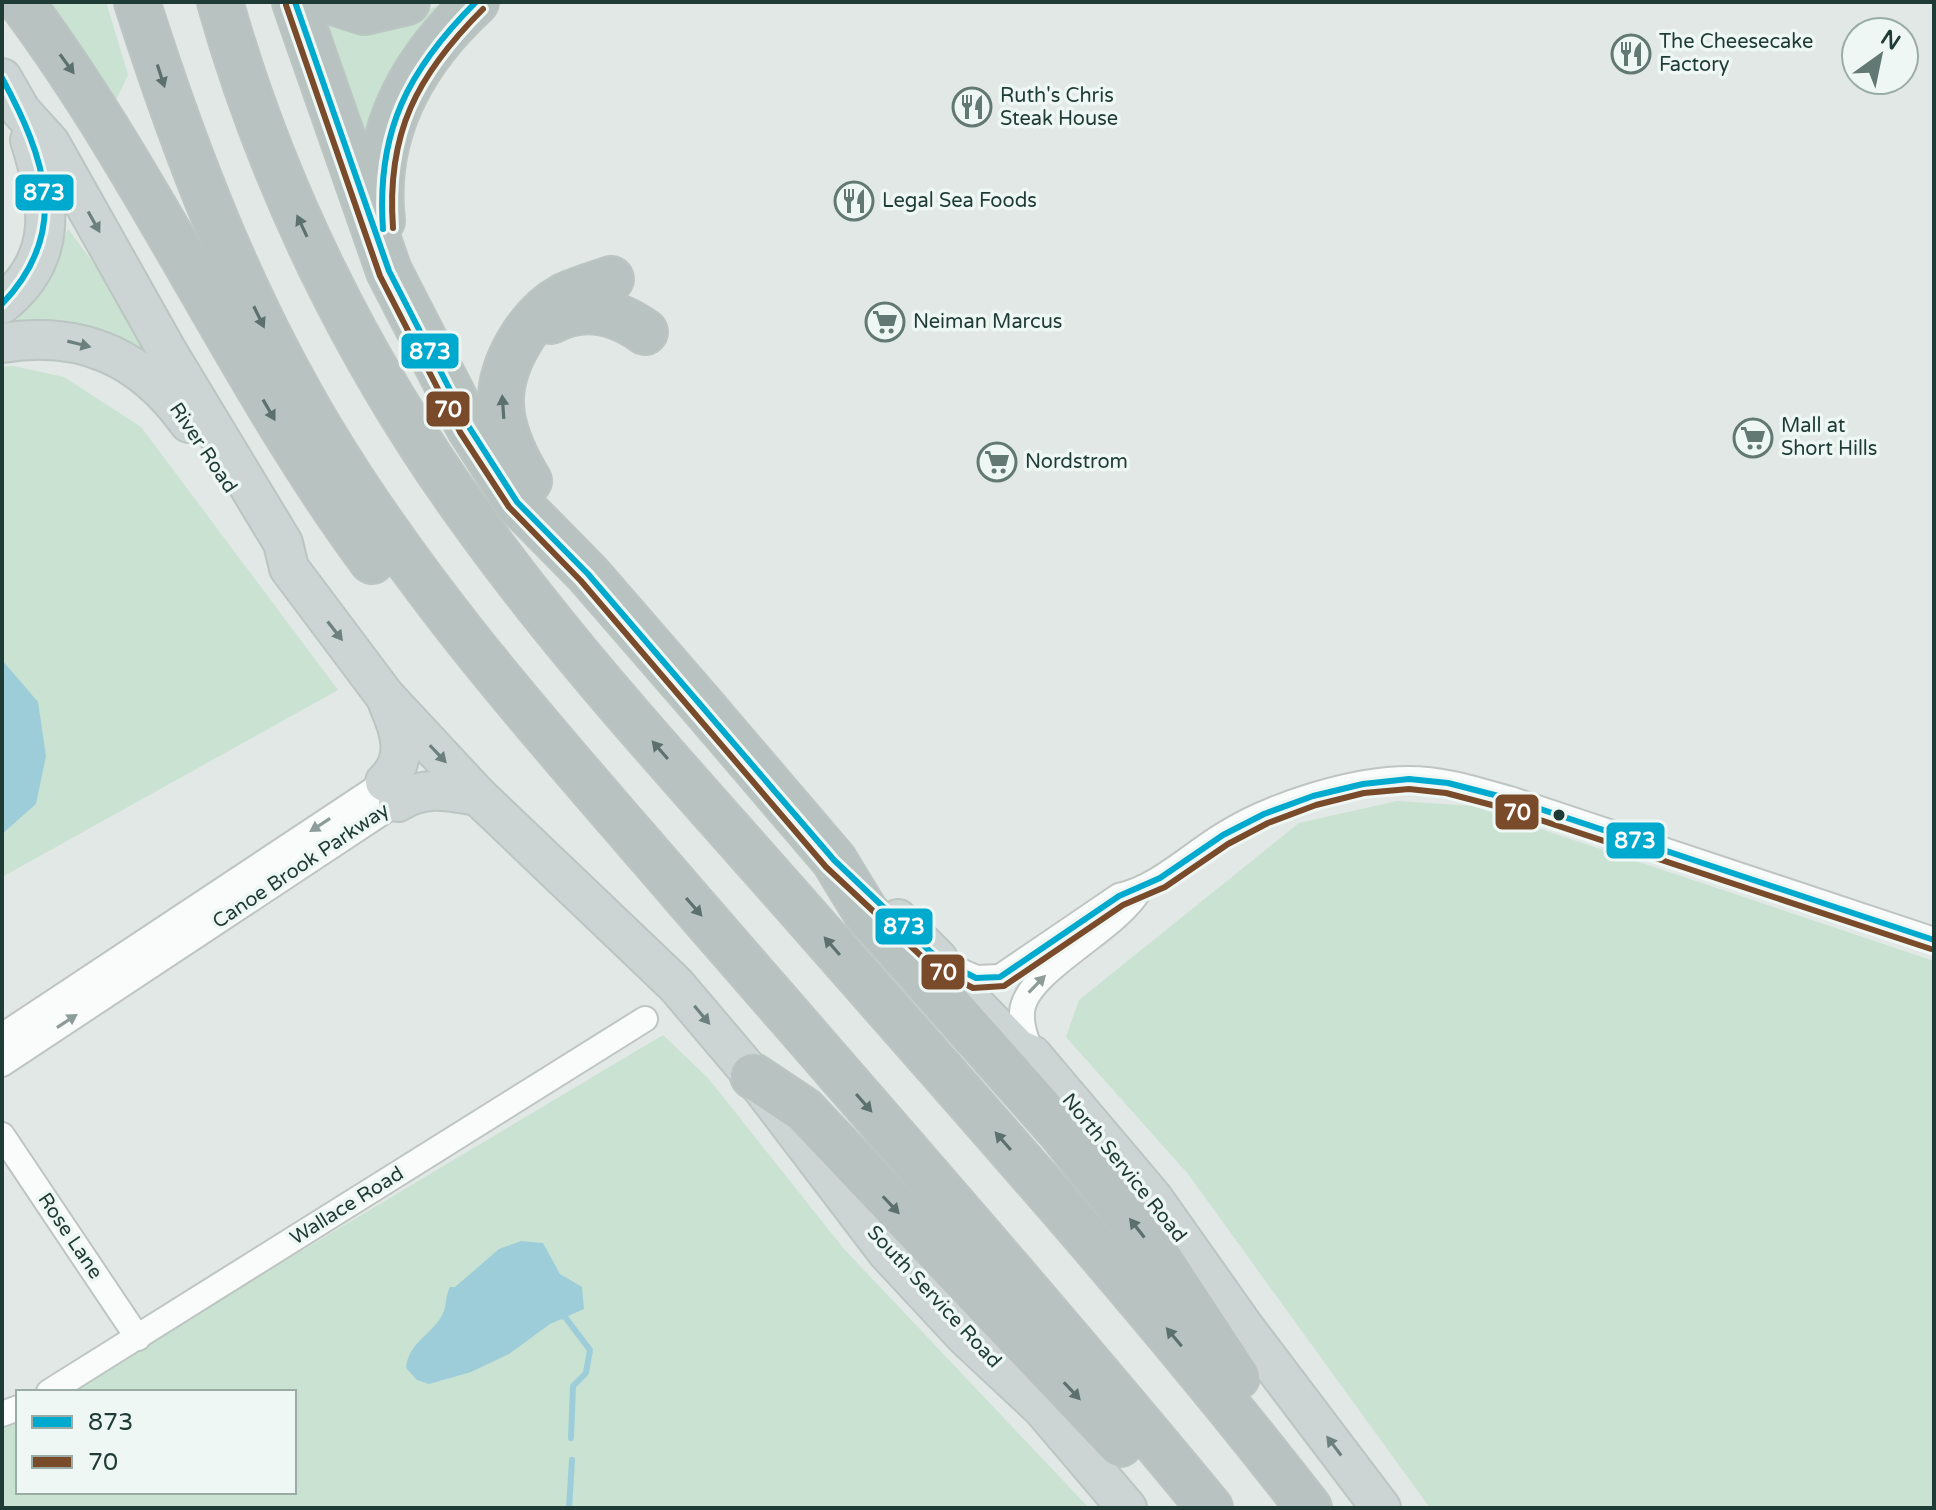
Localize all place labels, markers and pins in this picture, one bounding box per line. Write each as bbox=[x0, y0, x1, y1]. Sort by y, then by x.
place label: The Cheesecake Factory bbox=[1659, 30, 1813, 77]
restaurant icon: The Cheesecake Factory bbox=[1610, 33, 1652, 75]
place label: Ruth's Chris Steak House bbox=[1000, 84, 1118, 131]
restaurant icon: Ruth's Chris Steak House bbox=[951, 86, 993, 128]
restaurant icon: Legal Sea Foods bbox=[833, 180, 875, 222]
place label: Legal Sea Foods bbox=[882, 189, 1037, 213]
supermarket icon: Neiman Marcus bbox=[864, 301, 906, 343]
place label: Neiman Marcus bbox=[913, 310, 1062, 334]
place label: Mall at Short Hills bbox=[1781, 414, 1877, 461]
supermarket icon: Mall at Short Hills bbox=[1732, 417, 1774, 459]
supermarket icon: Nordstrom bbox=[976, 441, 1018, 483]
place label: Nordstrom bbox=[1025, 450, 1128, 474]
unlabelled marker bbox=[1551, 807, 1567, 823]

